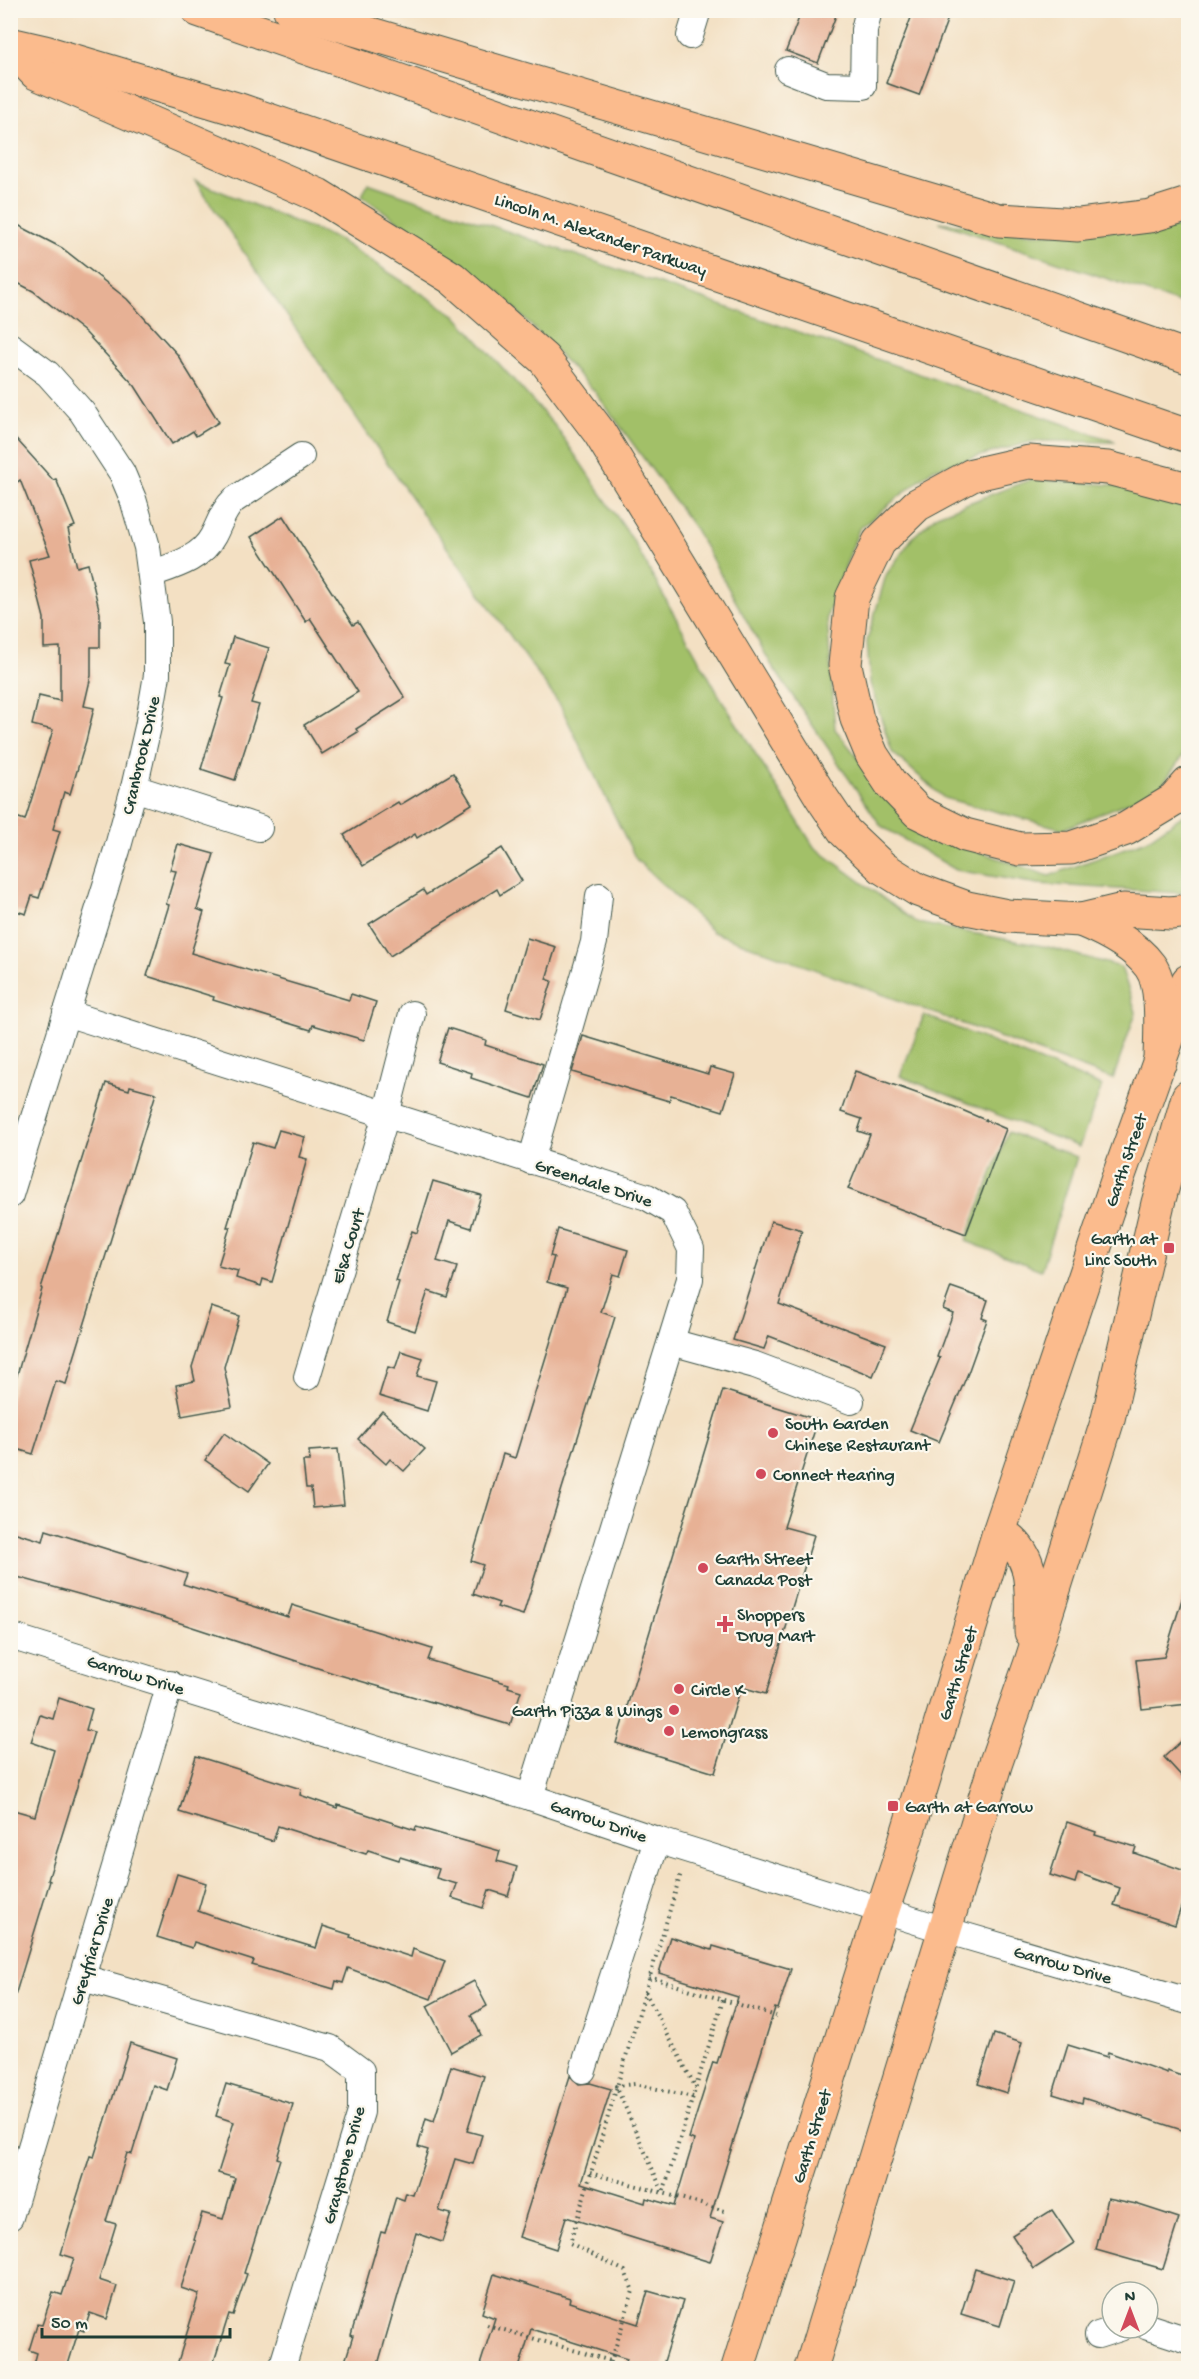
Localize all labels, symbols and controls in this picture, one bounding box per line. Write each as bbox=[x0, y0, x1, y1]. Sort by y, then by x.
street label: Lincoln M. Alexander Parkway bbox=[491, 190, 709, 283]
street label: Cranbrook Drive bbox=[119, 694, 166, 817]
street label: Garth Street bbox=[1102, 1110, 1154, 1210]
street label: Greendale Drive bbox=[532, 1156, 655, 1213]
street label: Elsa Court bbox=[328, 1205, 371, 1287]
place label: Garth at Linc South bbox=[1084, 1230, 1159, 1272]
marker: Garth at Linc South bbox=[1162, 1241, 1176, 1255]
place label: South Garden Chinese Restaurant bbox=[785, 1415, 931, 1457]
marker: South Garden Chinese Restaurant bbox=[766, 1426, 780, 1440]
place label: Connect Hearing bbox=[773, 1466, 895, 1487]
marker: Connect Hearing bbox=[754, 1467, 768, 1481]
place label: Garth Street Canada Post bbox=[715, 1550, 814, 1592]
marker: Garth Street Canada Post bbox=[696, 1561, 710, 1575]
place label: Shoppers Drug Mart bbox=[736, 1606, 816, 1648]
marker: Shoppers Drug Mart bbox=[718, 1617, 732, 1631]
street label: Garth Street bbox=[935, 1623, 984, 1723]
street label: Garrow Drive bbox=[84, 1652, 187, 1701]
place label: Circle K bbox=[691, 1681, 747, 1702]
marker: Circle K bbox=[672, 1682, 686, 1696]
place label: Garth Pizza & Wings bbox=[512, 1702, 663, 1723]
marker: Garth Pizza & Wings bbox=[667, 1703, 681, 1717]
place label: Lemongrass bbox=[681, 1723, 769, 1744]
marker: Lemongrass bbox=[662, 1724, 676, 1738]
street label: Garrow Drive bbox=[547, 1796, 650, 1849]
place label: Garth at Garrow bbox=[905, 1798, 1033, 1819]
marker: Garth at Garrow bbox=[886, 1799, 900, 1813]
street label: Greyfriar Drive bbox=[67, 1895, 120, 2008]
street label: Garrow Drive bbox=[1011, 1942, 1114, 1991]
street label: Garth Street bbox=[789, 2086, 838, 2186]
street label: Graystone Drive bbox=[320, 2104, 371, 2227]
north arrow bbox=[1100, 2280, 1160, 2340]
text: N bbox=[1125, 2289, 1136, 2308]
scale bar bbox=[42, 2301, 230, 2339]
text: 50 m bbox=[51, 2314, 88, 2335]

